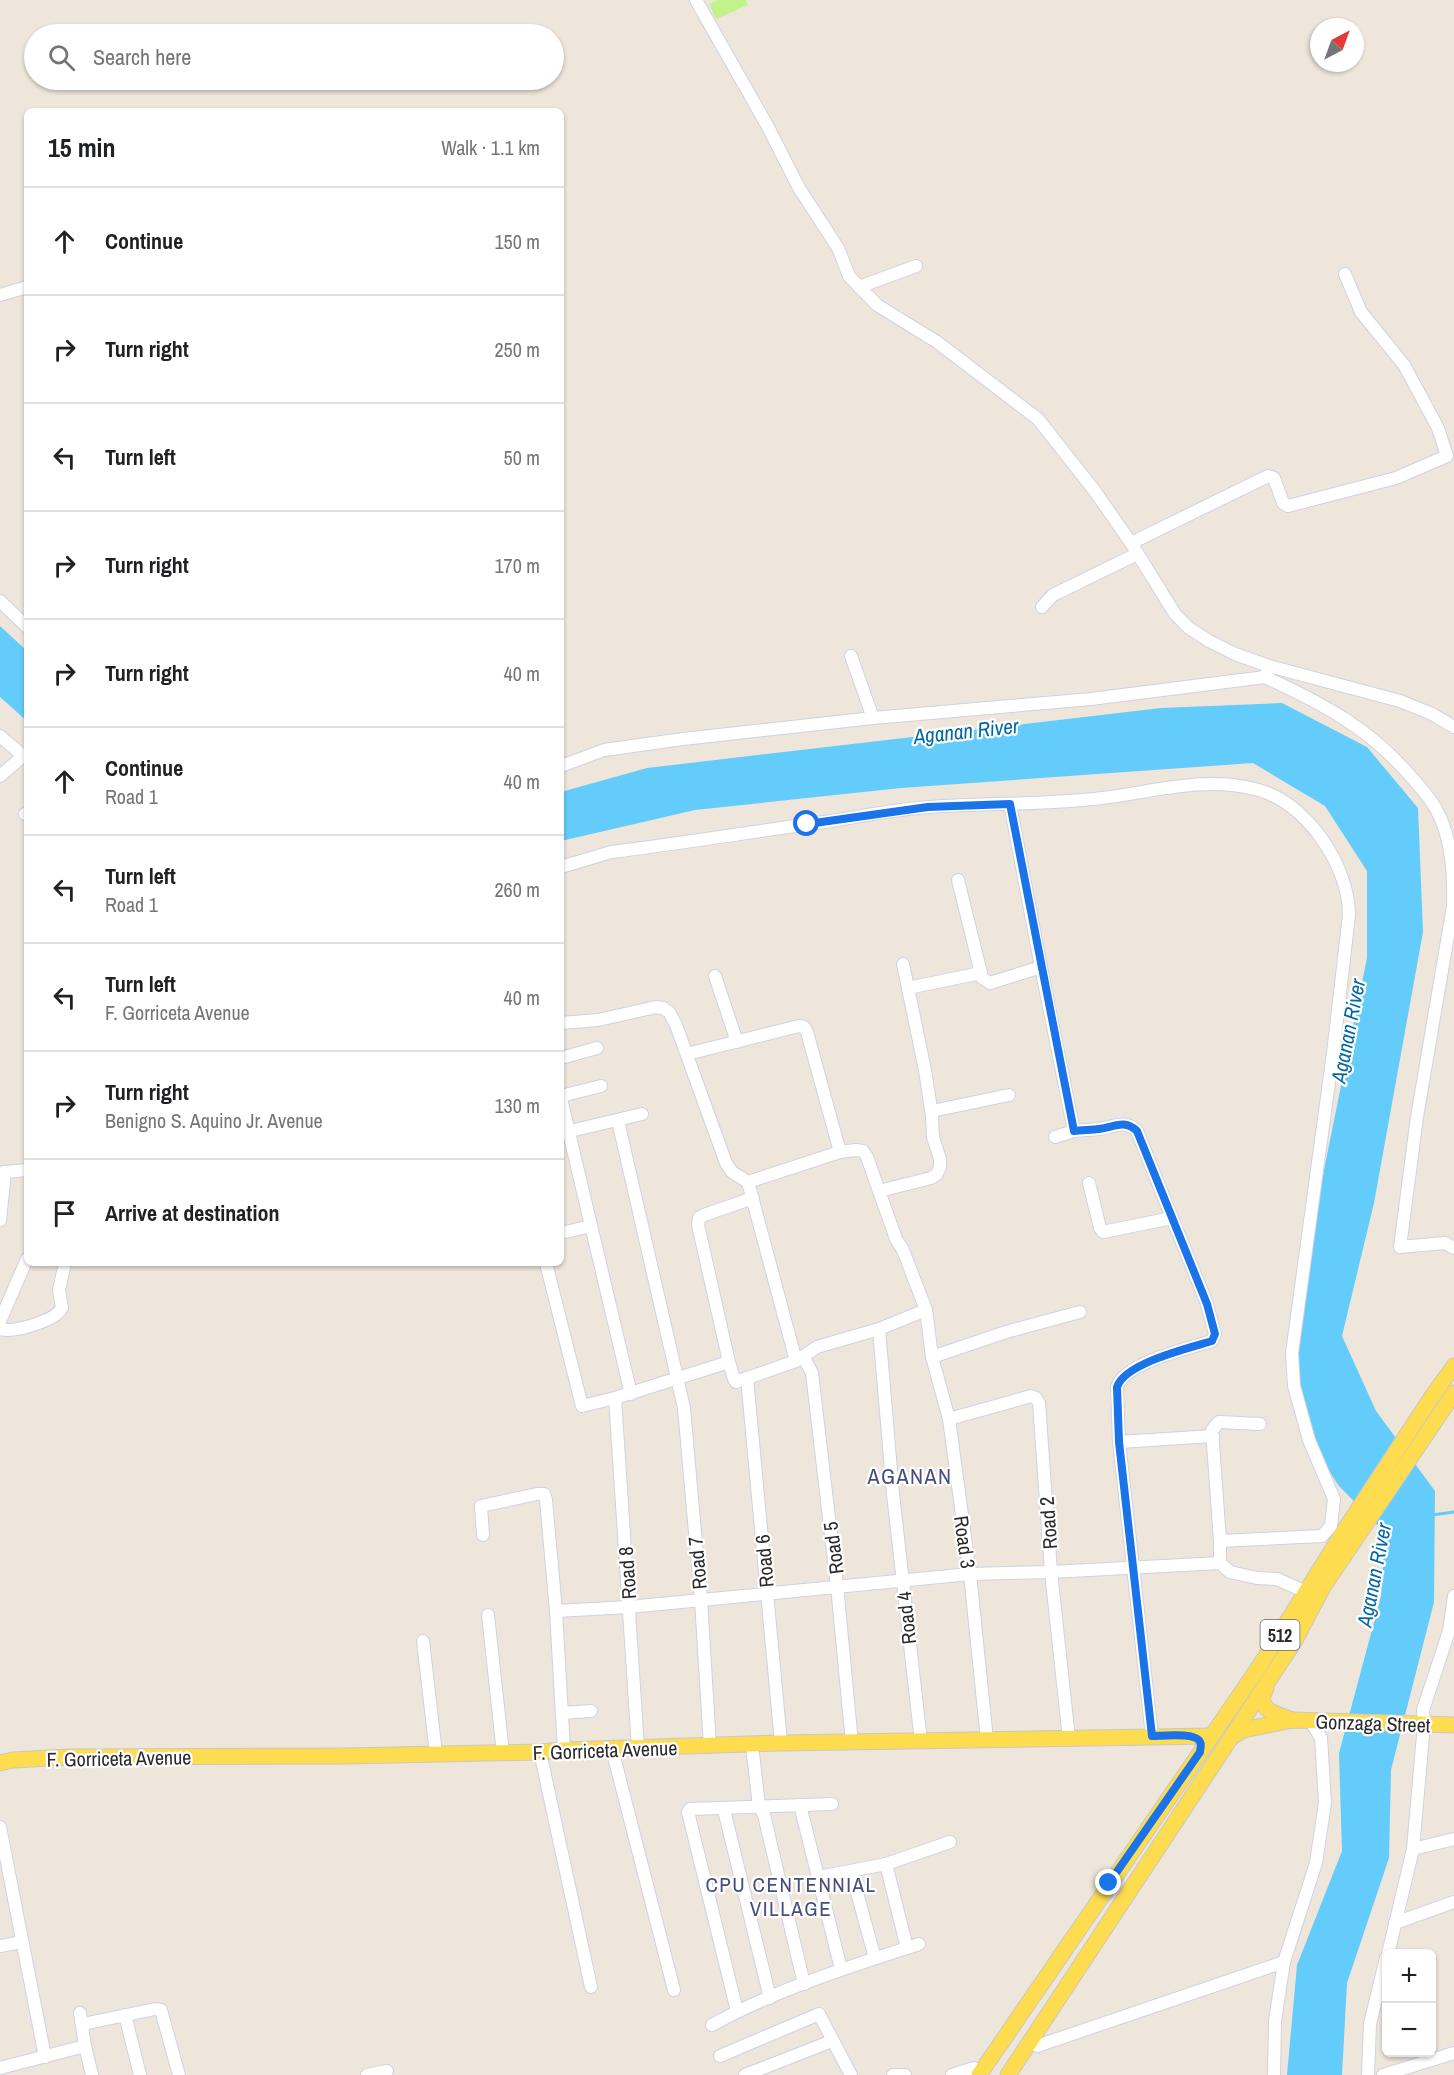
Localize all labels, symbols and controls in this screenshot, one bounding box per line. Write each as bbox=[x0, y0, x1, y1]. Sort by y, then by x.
north arrow bbox=[1310, 18, 1364, 72]
search box bbox=[24, 24, 564, 90]
icon: search bbox=[45, 41, 78, 74]
text: Search here bbox=[93, 42, 191, 72]
text: 15 min bbox=[48, 130, 116, 165]
text: Walk · 1.1 km bbox=[441, 134, 540, 161]
icon: ahead bbox=[48, 225, 81, 258]
text: Continue bbox=[105, 226, 183, 256]
text: 150 m bbox=[494, 228, 540, 255]
icon: right bbox=[48, 333, 81, 366]
text: Turn right bbox=[105, 334, 189, 364]
text: 250 m bbox=[494, 336, 540, 363]
icon: left bbox=[48, 441, 81, 474]
text: Turn left bbox=[105, 442, 176, 472]
text: 50 m bbox=[504, 444, 540, 471]
icon: right bbox=[48, 549, 81, 582]
text: Turn right bbox=[105, 550, 189, 580]
text: 170 m bbox=[494, 552, 540, 579]
icon: right bbox=[48, 657, 81, 690]
text: Turn right bbox=[105, 658, 189, 688]
text: 40 m bbox=[504, 660, 540, 687]
water label: Aganan River bbox=[911, 711, 1021, 751]
text: Continue bbox=[105, 753, 183, 783]
icon: ahead bbox=[48, 765, 81, 798]
text: 40 m bbox=[504, 768, 540, 795]
text: Road 1 bbox=[105, 783, 158, 810]
route start bbox=[793, 810, 819, 836]
text: Turn left bbox=[105, 861, 176, 891]
icon: left bbox=[48, 873, 81, 906]
text: 260 m bbox=[494, 876, 540, 903]
text: Road 1 bbox=[105, 891, 158, 918]
text: Turn left bbox=[105, 969, 176, 999]
water label: Aganan River bbox=[1324, 975, 1373, 1086]
icon: left bbox=[48, 981, 81, 1014]
text: 40 m bbox=[504, 984, 540, 1011]
text: F. Gorriceta Avenue bbox=[105, 999, 250, 1026]
text: Turn right bbox=[105, 1077, 189, 1107]
icon: right bbox=[48, 1089, 81, 1122]
text: 130 m bbox=[494, 1092, 540, 1119]
text: Benigno S. Aquino Jr. Avenue bbox=[105, 1107, 323, 1134]
icon: arrive bbox=[48, 1197, 81, 1230]
text: Arrive at destination bbox=[105, 1198, 279, 1228]
district label: AGANAN bbox=[866, 1461, 953, 1491]
street label: Road 2 bbox=[1033, 1496, 1063, 1550]
street label: Road 3 bbox=[948, 1514, 982, 1570]
water label: Aganan River bbox=[1350, 1519, 1399, 1630]
street label: Road 5 bbox=[816, 1520, 850, 1576]
street label: Road 6 bbox=[748, 1533, 780, 1589]
street label: Road 7 bbox=[681, 1535, 713, 1591]
street label: Road 8 bbox=[612, 1546, 642, 1600]
street label: Road 4 bbox=[890, 1590, 922, 1646]
road number: 512 bbox=[1260, 1620, 1300, 1650]
street label: Gonzaga Street bbox=[1315, 1708, 1431, 1739]
street label: F. Gorriceta Avenue bbox=[532, 1734, 678, 1766]
street label: F. Gorriceta Avenue bbox=[46, 1743, 192, 1773]
route end bbox=[1095, 1869, 1121, 1895]
district label: CPU CENTENNIAL VILLAGE bbox=[705, 1870, 877, 1923]
map controls bbox=[1382, 1949, 1436, 2057]
button: + bbox=[1382, 1949, 1436, 2003]
button: − bbox=[1382, 2003, 1436, 2057]

